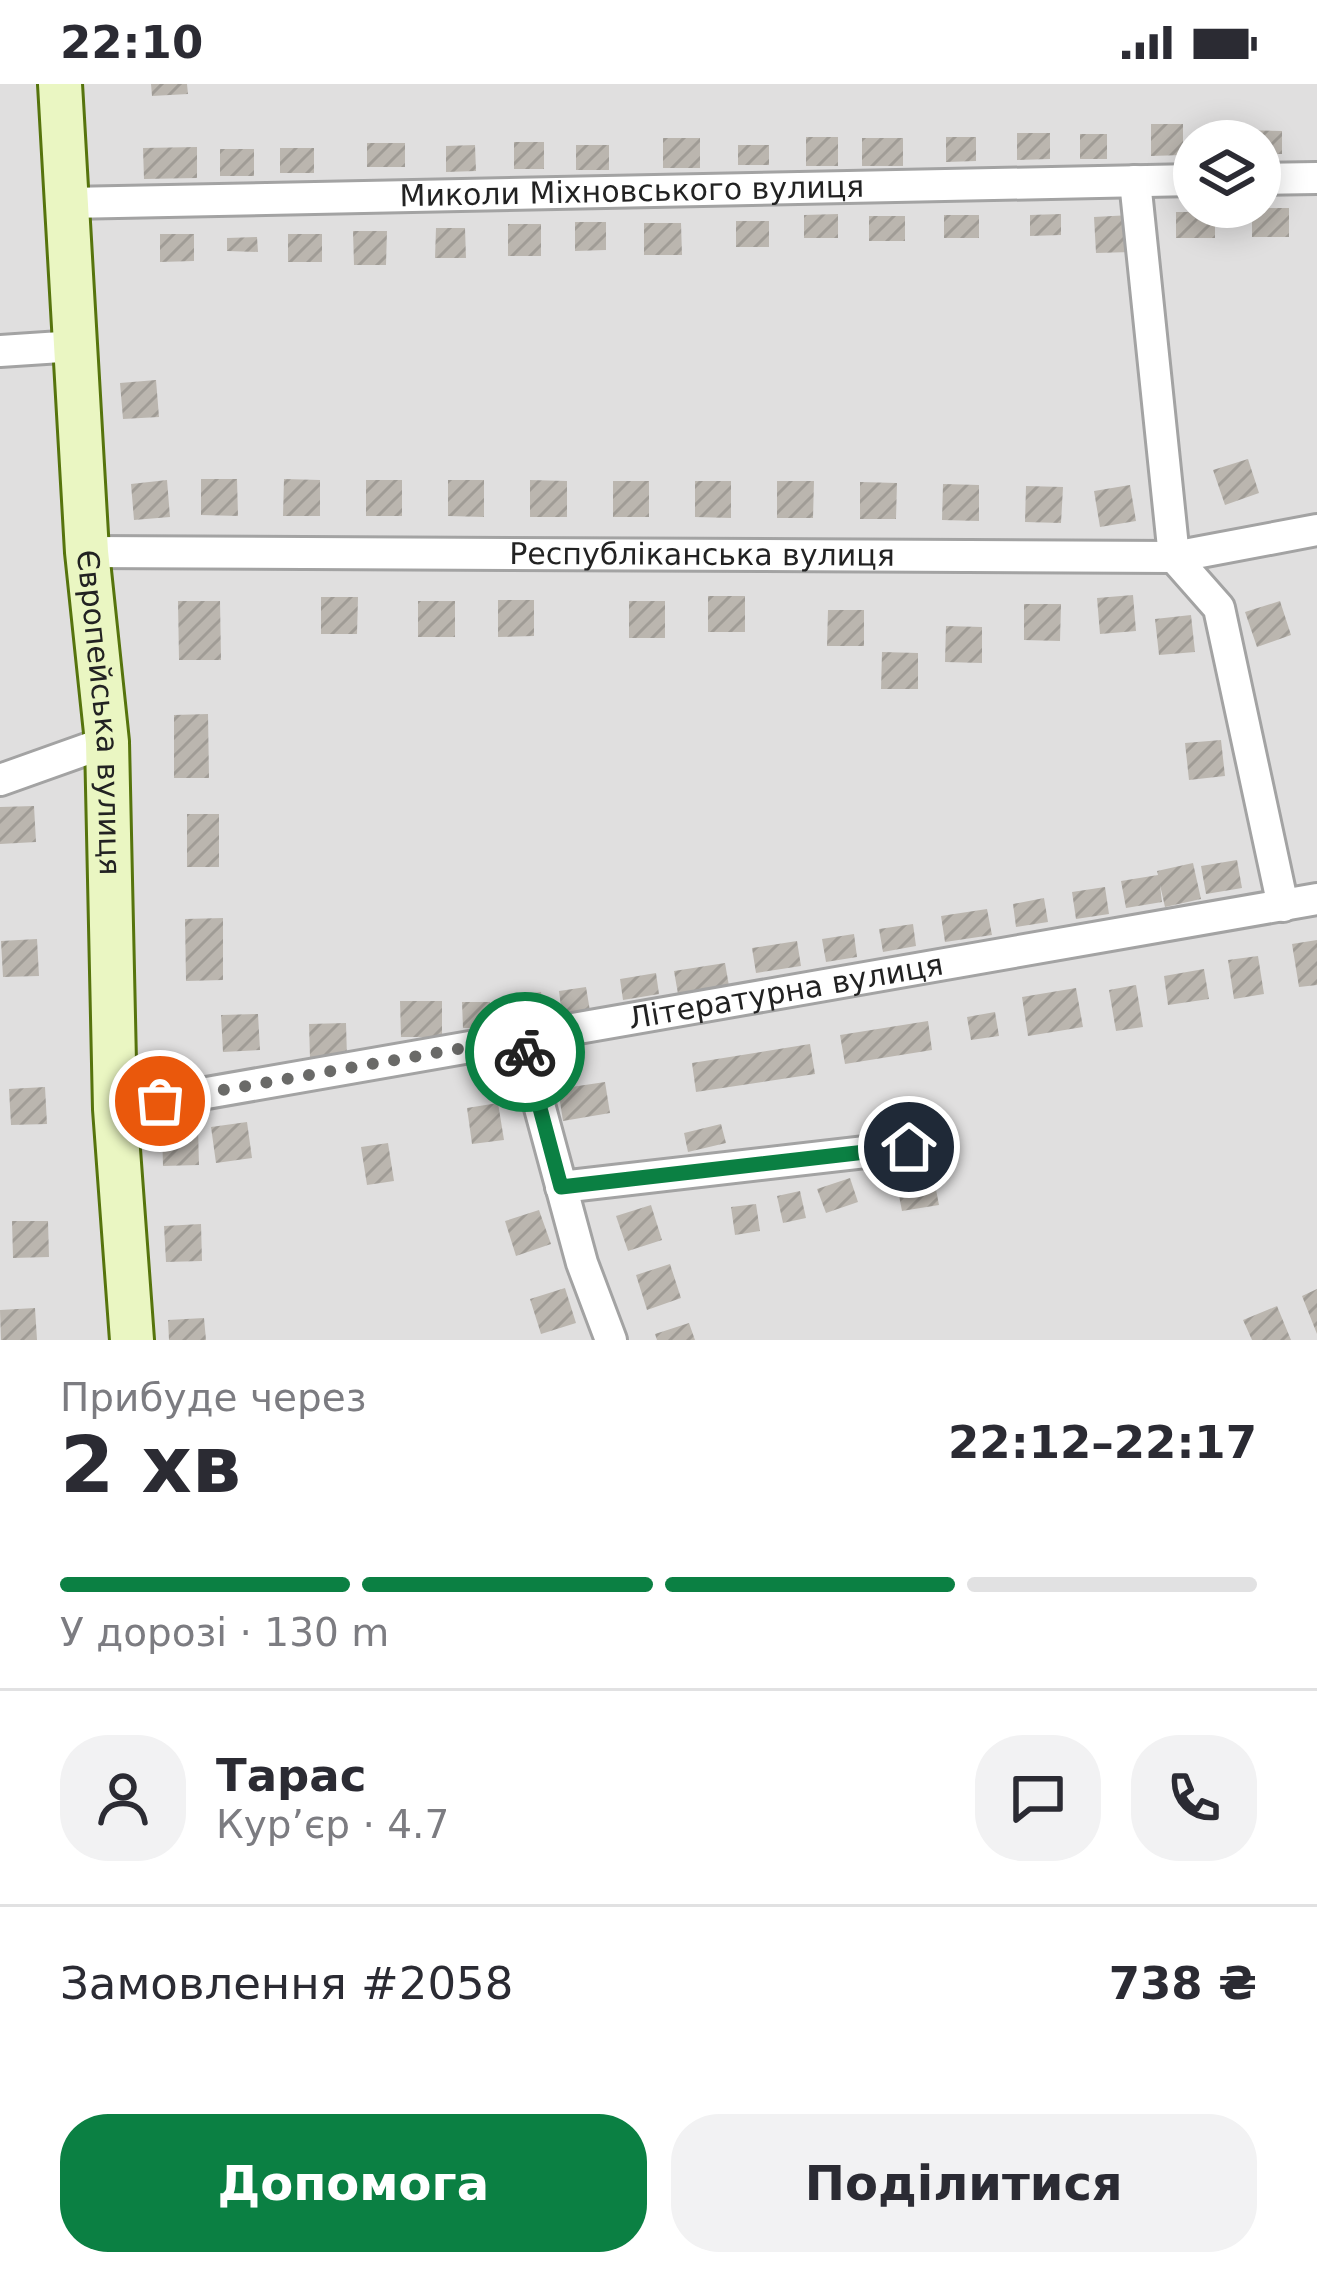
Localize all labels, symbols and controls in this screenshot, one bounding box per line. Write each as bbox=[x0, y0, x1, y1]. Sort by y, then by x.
text: 22:10 bbox=[60, 16, 203, 69]
map controls bbox=[1173, 120, 1281, 228]
button: layers bbox=[1173, 120, 1281, 228]
street label: Миколи Міхновського вулиця bbox=[399, 169, 865, 213]
street label: Республіканська вулиця bbox=[509, 536, 895, 573]
street label: Європейська вулиця bbox=[70, 548, 128, 876]
street label: Літературна вулиця bbox=[626, 947, 946, 1036]
courier bbox=[465, 992, 585, 1112]
icon: bike bbox=[492, 1019, 558, 1085]
pin bbox=[109, 1050, 211, 1152]
icon: bag bbox=[127, 1068, 193, 1134]
pin bbox=[858, 1096, 960, 1198]
icon: home bbox=[876, 1114, 942, 1180]
text: Прибуде через bbox=[60, 1375, 366, 1420]
text: 22:12–22:17 bbox=[948, 1416, 1257, 1469]
text: 2 хв bbox=[60, 1420, 241, 1510]
text: У дорозі · 130 m bbox=[60, 1610, 389, 1655]
button: person bbox=[60, 1735, 186, 1861]
button: chat bbox=[975, 1735, 1101, 1861]
button: phone bbox=[1131, 1735, 1257, 1861]
text: Тарас bbox=[216, 1749, 366, 1802]
text: Кур’єр · 4.7 bbox=[216, 1802, 449, 1847]
text: Замовлення #2058 bbox=[60, 1957, 513, 2010]
text: 738 ₴ bbox=[1109, 1957, 1257, 2010]
button: Допомога bbox=[60, 2114, 647, 2252]
button: Поділитися bbox=[671, 2114, 1257, 2252]

